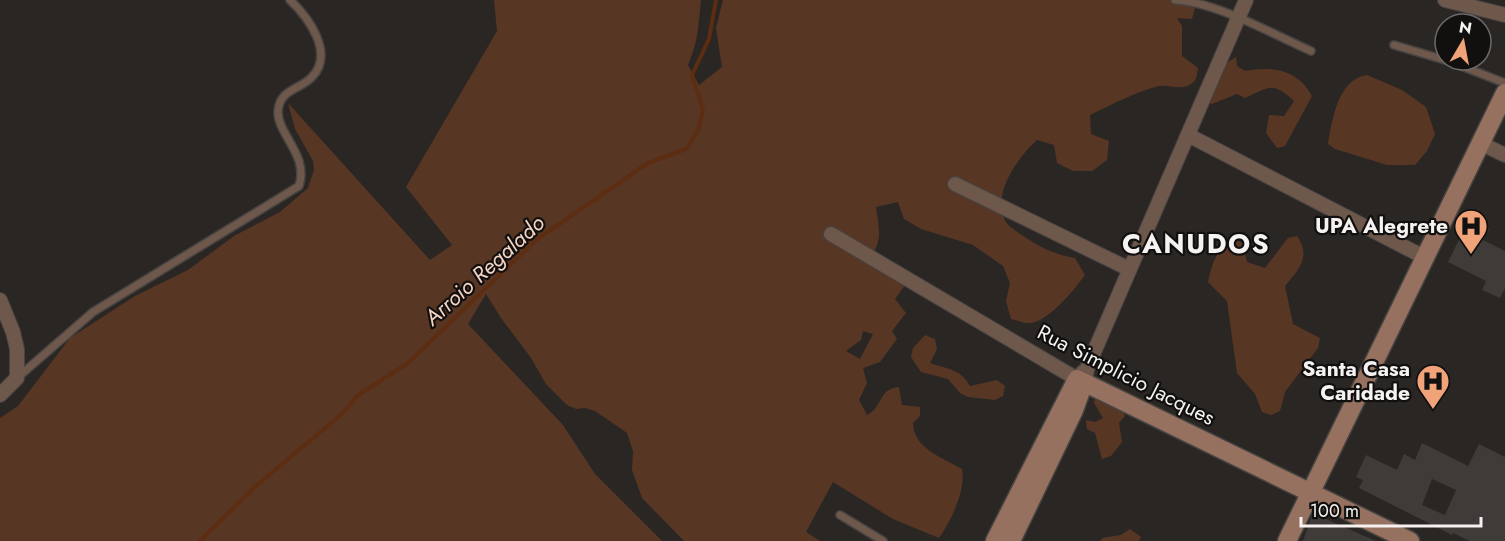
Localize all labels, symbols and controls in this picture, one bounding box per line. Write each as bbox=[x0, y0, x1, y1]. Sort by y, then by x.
north arrow bbox=[1433, 12, 1493, 72]
text: N bbox=[1457, 15, 1474, 40]
water label: Arroio Regalado bbox=[416, 207, 551, 333]
hospital icon: UPA Alegrete bbox=[1453, 208, 1489, 255]
place label: UPA Alegrete bbox=[1315, 211, 1448, 241]
district label: CANUDOS bbox=[1122, 224, 1270, 263]
street label: Rua Simplicio Jacques bbox=[1032, 317, 1220, 433]
place label: Santa Casa Caridade bbox=[1302, 354, 1410, 408]
hospital icon: Santa Casa Caridade bbox=[1415, 363, 1451, 410]
scale bar bbox=[1301, 490, 1481, 528]
text: 100 m bbox=[1310, 498, 1359, 524]

